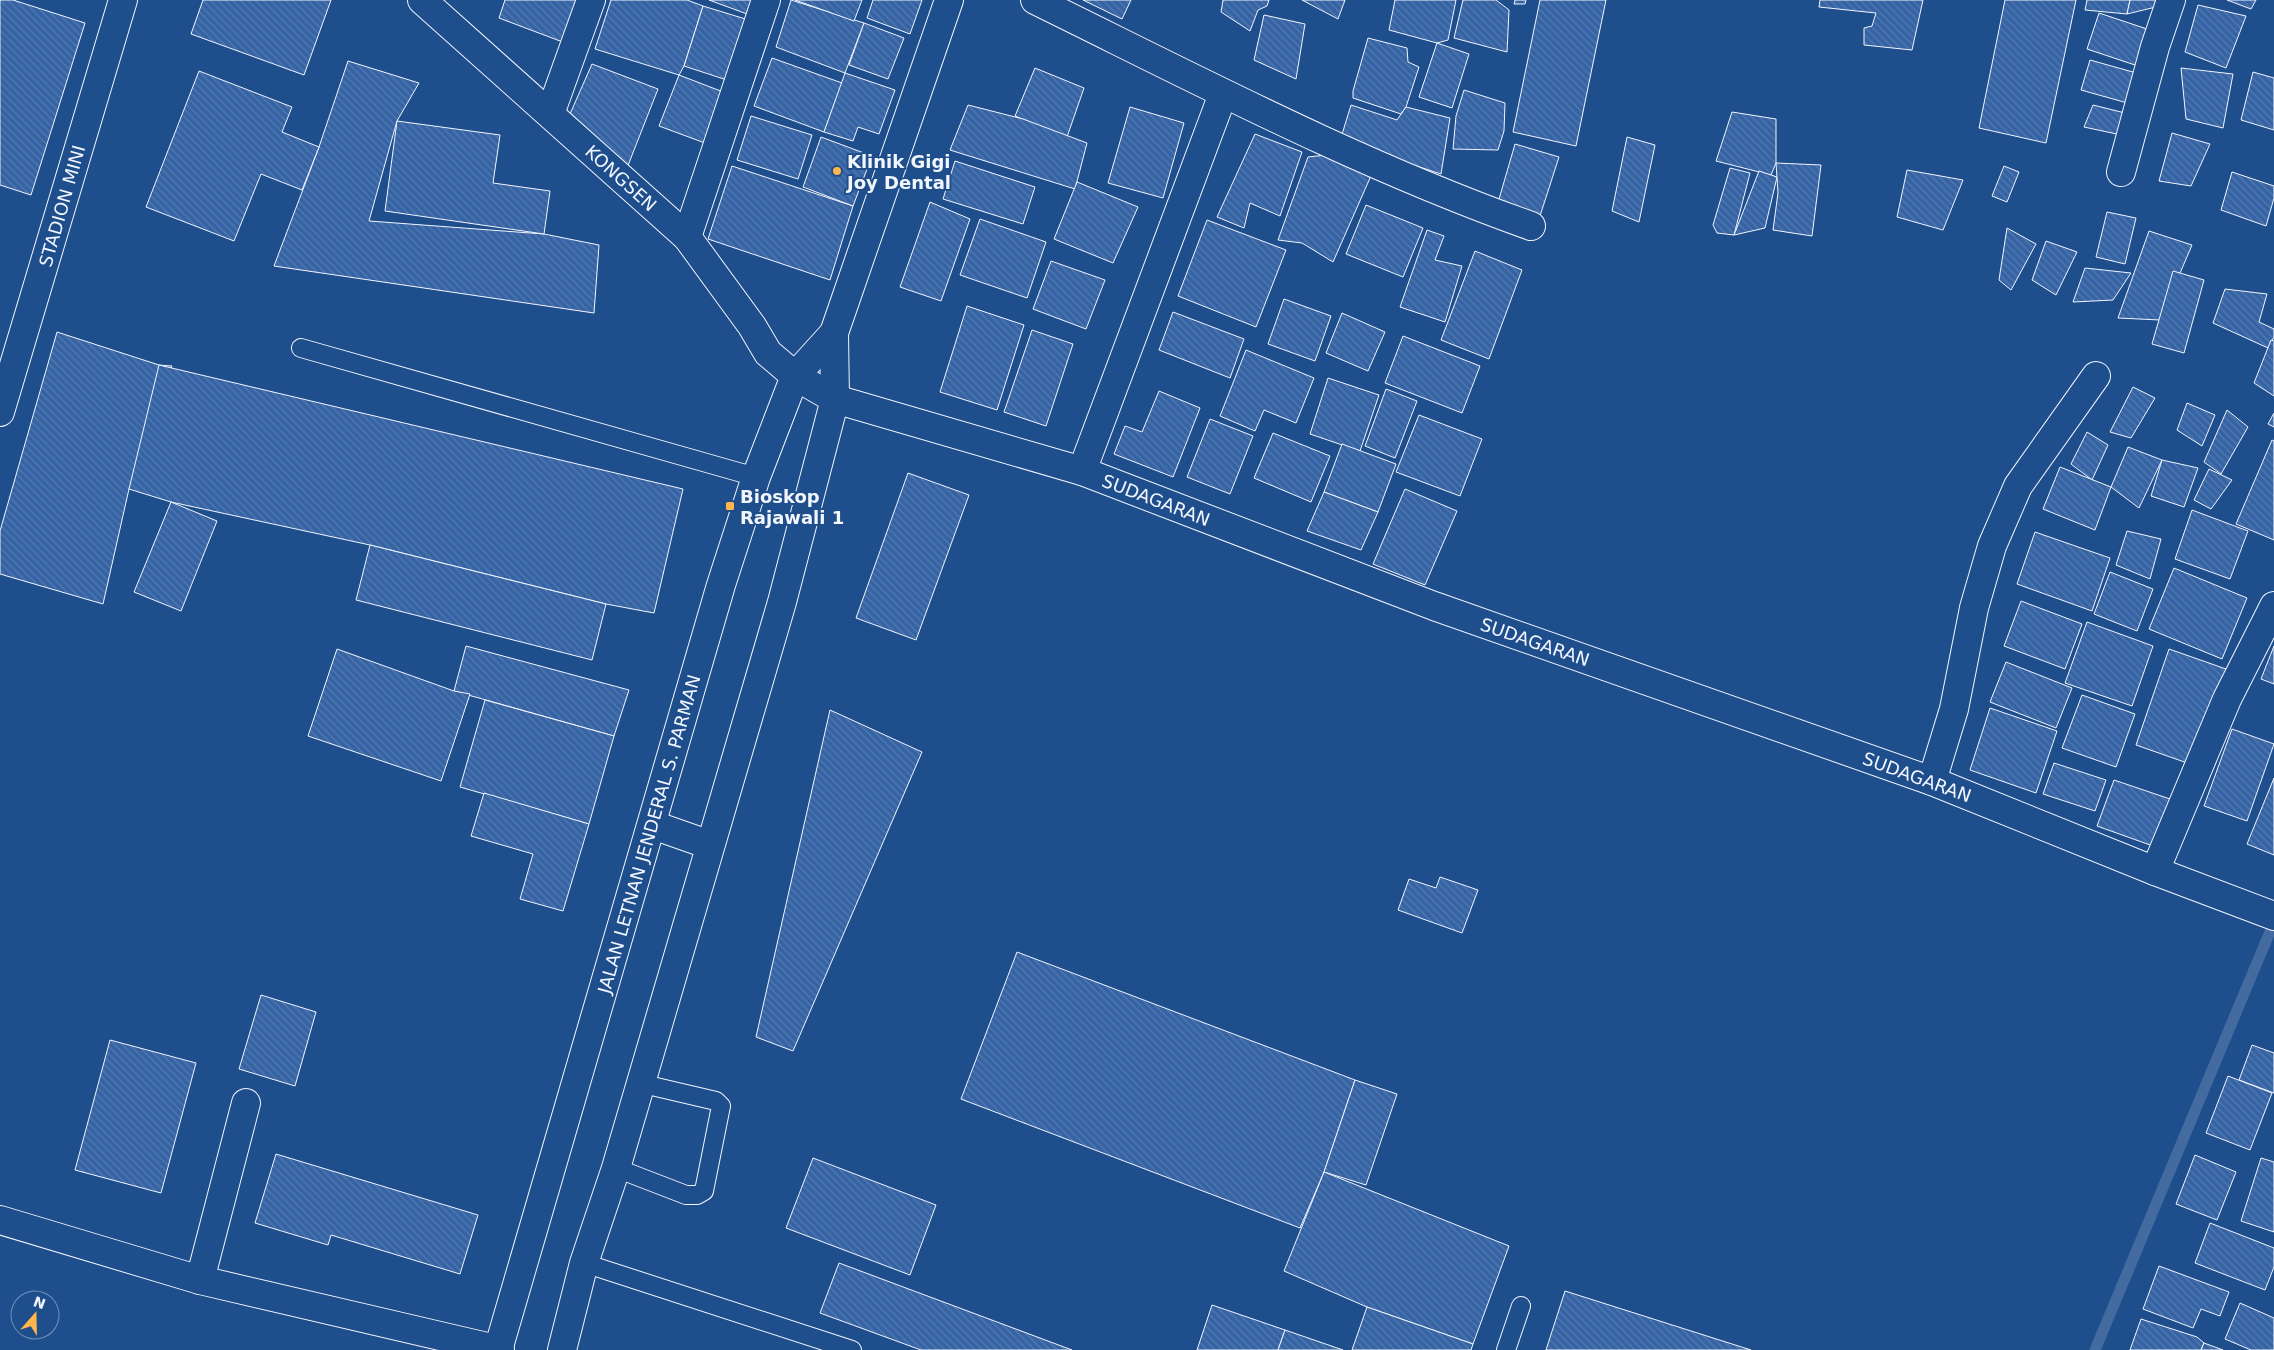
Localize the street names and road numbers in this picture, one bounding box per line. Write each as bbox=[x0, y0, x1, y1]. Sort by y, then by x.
street label: KONGSEN bbox=[581, 141, 661, 215]
street label: STADION MINI bbox=[35, 143, 89, 269]
street label: SUDAGARAN bbox=[1099, 470, 1213, 530]
street label: SUDAGARAN bbox=[1478, 614, 1592, 670]
street label: JALAN LETNAN JENDERAL S. PARMAN bbox=[593, 672, 705, 997]
street label: SUDAGARAN bbox=[1860, 748, 1974, 806]

